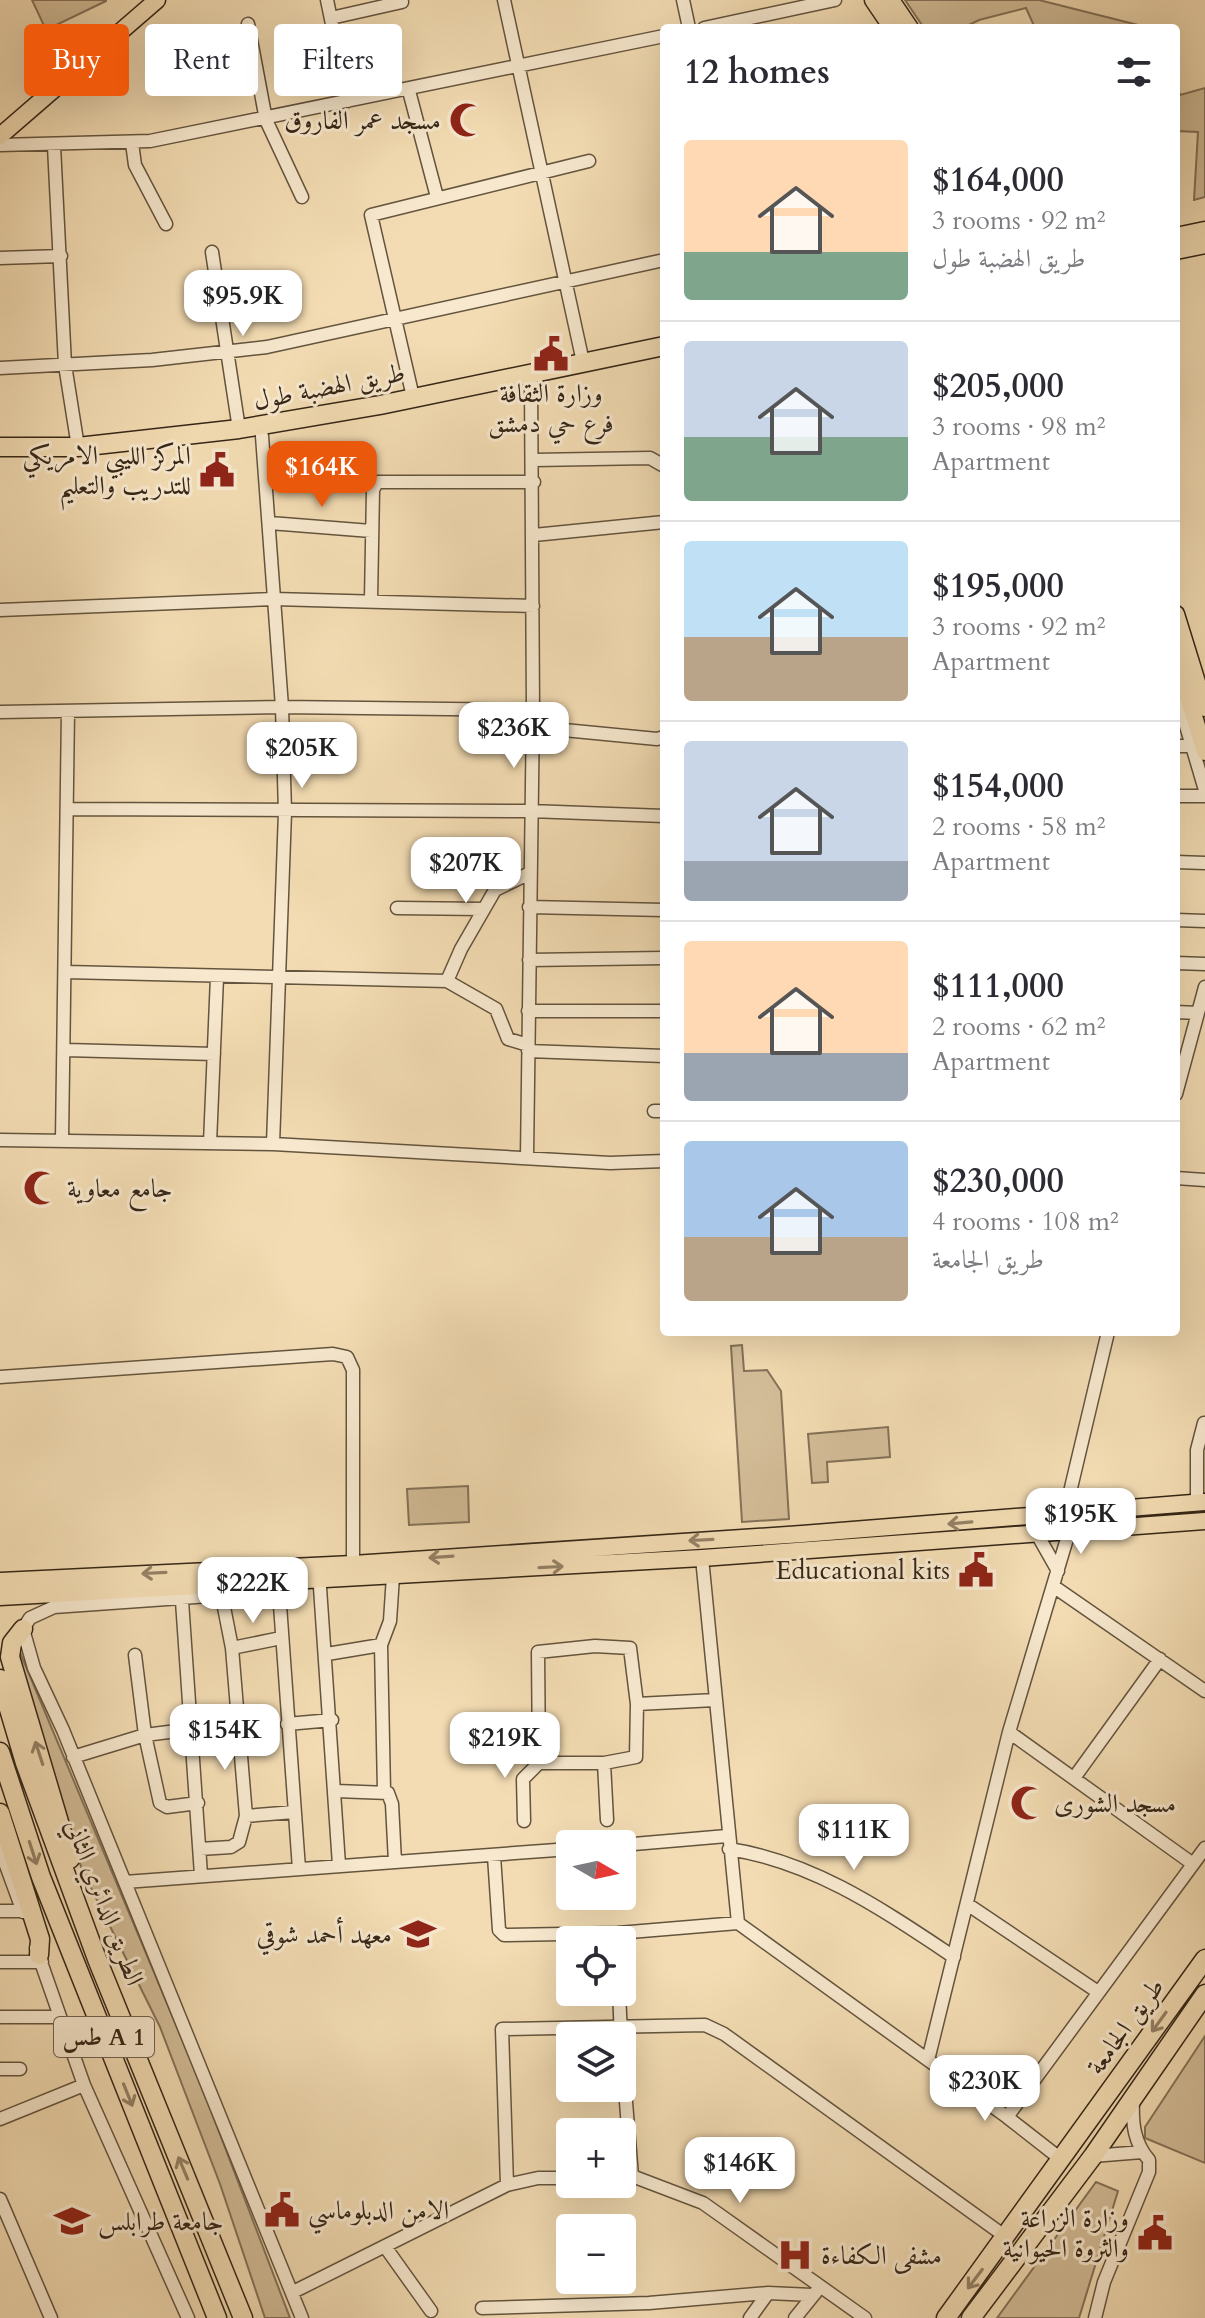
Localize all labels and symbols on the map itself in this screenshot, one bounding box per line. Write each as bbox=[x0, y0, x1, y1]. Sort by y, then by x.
mosque icon: مسجد عمر الفاروق bbox=[448, 101, 486, 139]
place label: مسجد عمر الفاروق bbox=[284, 103, 441, 138]
pin: $95.9K bbox=[178, 270, 308, 338]
public building icon: وزارة الثقافة فرع حي دمشق bbox=[532, 335, 570, 373]
street label: طريق الهضبة طول bbox=[250, 355, 408, 418]
place label: وزارة الثقافة فرع حي دمشق bbox=[488, 376, 614, 445]
place label: المركز الليبي الامريكي للتدريب والتعليم bbox=[22, 438, 191, 511]
pin: $164K bbox=[266, 441, 378, 509]
public building icon: المركز الليبي الامريكي للتدريب والتعليم bbox=[198, 451, 236, 489]
pin: $236K bbox=[458, 702, 570, 770]
pin: $205K bbox=[246, 722, 358, 790]
pin: $207K bbox=[410, 837, 522, 905]
mosque icon: جامع معاوية bbox=[22, 1169, 60, 1207]
place label: جامع معاوية bbox=[67, 1171, 173, 1212]
pin: $195K bbox=[1025, 1488, 1137, 1556]
one-way arrow bbox=[947, 1516, 974, 1531]
one-way arrow bbox=[688, 1533, 715, 1548]
one-way arrow bbox=[428, 1550, 455, 1565]
public building icon: Educational kits bbox=[957, 1551, 995, 1589]
place label: Educational kits bbox=[775, 1553, 950, 1588]
pin: $222K bbox=[197, 1557, 309, 1625]
one-way arrow bbox=[537, 1559, 564, 1574]
one-way arrow bbox=[141, 1566, 168, 1581]
pin: $154K bbox=[169, 1704, 281, 1772]
pin: $219K bbox=[449, 1712, 561, 1780]
one-way arrow bbox=[31, 1740, 46, 1766]
mosque icon: مسجد الشورى bbox=[1009, 1784, 1047, 1822]
place label: مسجد الشورى bbox=[1054, 1786, 1176, 1821]
pin: $111K bbox=[798, 1804, 910, 1872]
street label: الطريق الدائري الثاني bbox=[53, 1814, 152, 1992]
north arrow bbox=[556, 1830, 636, 1910]
one-way arrow bbox=[27, 1840, 42, 1865]
school or university icon: معهد أحمد شوقي bbox=[399, 1915, 437, 1953]
place label: معهد أحمد شوقي bbox=[256, 1917, 392, 1956]
street label: طريق الجامعة bbox=[1078, 1971, 1172, 2082]
one-way arrow bbox=[1151, 2011, 1168, 2033]
road number: طس A 1 bbox=[54, 2017, 154, 2057]
pin: $230K bbox=[929, 2055, 1041, 2123]
one-way arrow bbox=[121, 2082, 136, 2107]
pin: $146K bbox=[684, 2137, 796, 2205]
one-way arrow bbox=[175, 2156, 190, 2180]
public building icon: الامن الدبلوماسي bbox=[263, 2191, 301, 2229]
place label: الامن الدبلوماسي bbox=[308, 2193, 449, 2234]
place label: وزارة الزراعة والثروة الحيوانية bbox=[1003, 2201, 1129, 2266]
school or university icon: جامعة طرابلس bbox=[53, 2202, 91, 2240]
place label: جامعة طرابلس bbox=[98, 2204, 224, 2239]
public building icon: وزارة الزراعة والثروة الحيوانية bbox=[1136, 2214, 1174, 2252]
hospital icon: مشفى الكفاءة bbox=[776, 2236, 814, 2274]
place label: مشفى الكفاءة bbox=[821, 2238, 942, 2274]
one-way arrow bbox=[966, 2268, 983, 2289]

